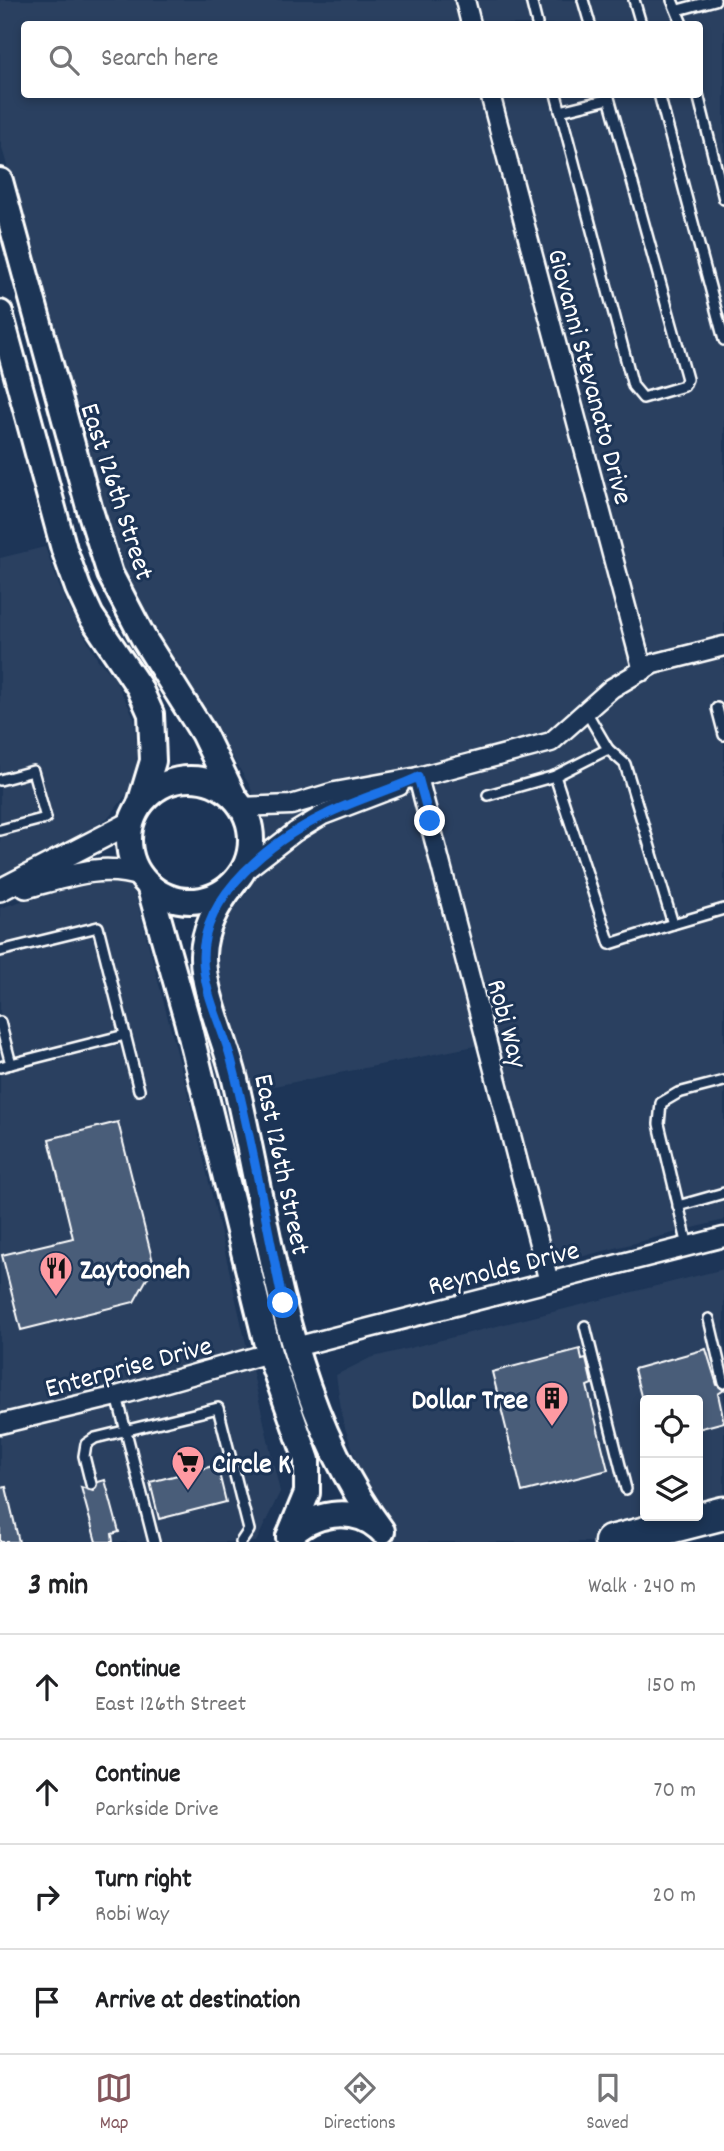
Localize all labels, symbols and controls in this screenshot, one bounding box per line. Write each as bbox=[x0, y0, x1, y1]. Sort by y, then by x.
search box bbox=[21, 21, 703, 98]
icon: search bbox=[45, 41, 83, 79]
text: Search here bbox=[101, 41, 219, 78]
street label: Giovanni Stevanato Drive bbox=[534, 245, 641, 509]
street label: East 126th Street bbox=[67, 399, 162, 586]
route end bbox=[414, 805, 445, 836]
street label: Robi Way bbox=[473, 976, 535, 1074]
street label: East 126th Street bbox=[240, 1071, 318, 1259]
street label: Reynolds Drive bbox=[424, 1233, 584, 1309]
restaurant icon: Zaytooneh bbox=[37, 1249, 75, 1298]
place label: Zaytooneh bbox=[80, 1253, 190, 1293]
route start bbox=[267, 1287, 298, 1318]
street label: Enterprise Drive bbox=[41, 1328, 217, 1411]
building icon: Dollar Tree bbox=[533, 1379, 571, 1428]
place label: Dollar Tree bbox=[412, 1383, 528, 1423]
map controls bbox=[640, 1395, 703, 1521]
button: locate bbox=[640, 1395, 703, 1458]
supermarket icon: Circle K bbox=[169, 1443, 207, 1492]
place label: Circle K bbox=[212, 1447, 291, 1487]
button: layers bbox=[640, 1458, 703, 1521]
text: 3 min bbox=[28, 1566, 88, 1609]
text: Walk · 240 m bbox=[588, 1571, 696, 1604]
text: Continue bbox=[95, 1652, 180, 1689]
icon: ahead bbox=[28, 1668, 66, 1706]
text: 150 m bbox=[647, 1670, 696, 1703]
text: East 126th Street bbox=[95, 1689, 246, 1722]
text: Continue bbox=[95, 1757, 180, 1794]
icon: ahead bbox=[28, 1773, 66, 1811]
text: 70 m bbox=[654, 1775, 696, 1808]
text: Parkside Drive bbox=[95, 1794, 219, 1827]
text: Turn right bbox=[95, 1862, 192, 1899]
icon: right bbox=[28, 1878, 66, 1916]
text: 20 m bbox=[652, 1880, 696, 1913]
text: Robi Way bbox=[95, 1899, 169, 1932]
icon: arrive bbox=[28, 1983, 66, 2021]
text: Arrive at destination bbox=[95, 1983, 300, 2020]
tab: Map bbox=[95, 2069, 133, 2138]
tab: Directions bbox=[324, 2069, 396, 2138]
tab: Saved bbox=[586, 2069, 629, 2138]

